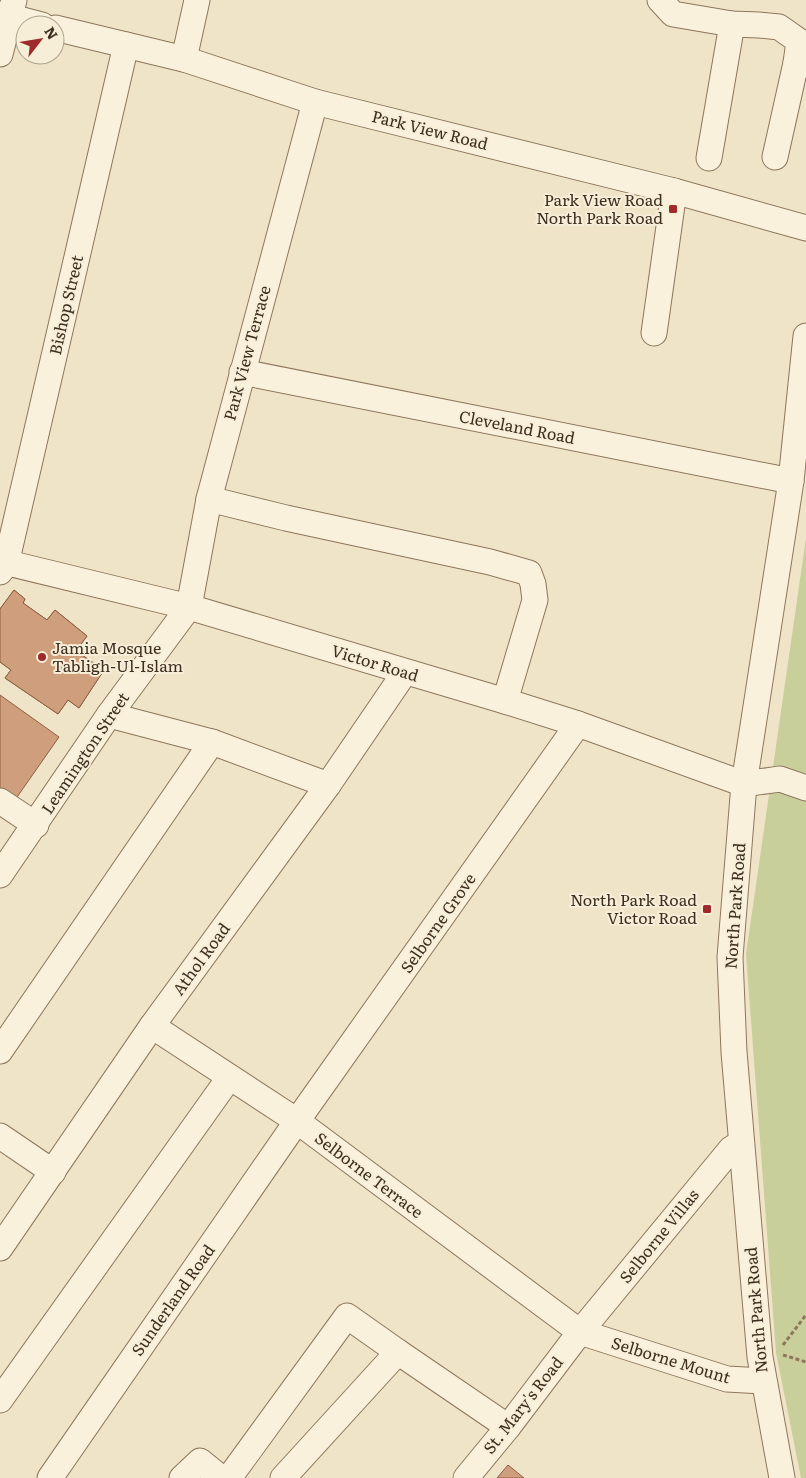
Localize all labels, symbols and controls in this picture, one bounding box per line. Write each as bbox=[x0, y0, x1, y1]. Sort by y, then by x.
north arrow bbox=[15, 15, 65, 65]
text: N bbox=[40, 23, 64, 43]
street label: Park View Road bbox=[370, 103, 491, 155]
place label: Park View Road North Park Road bbox=[536, 187, 663, 229]
marker: Park View Road North Park Road bbox=[667, 203, 679, 215]
street label: Bishop Street bbox=[42, 252, 88, 357]
street label: Park View Terrace bbox=[216, 282, 276, 423]
street label: Cleveland Road bbox=[457, 403, 577, 449]
place label: Jamia Mosque Tabligh-Ul-Islam bbox=[52, 635, 184, 677]
street label: Victor Road bbox=[329, 637, 422, 687]
marker: Jamia Mosque Tabligh-Ul-Islam bbox=[36, 651, 48, 663]
street label: Leamington Street bbox=[34, 686, 134, 818]
street label: North Park Road bbox=[718, 842, 750, 970]
street label: Selborne Grove bbox=[394, 867, 481, 977]
place label: North Park Road Victor Road bbox=[570, 887, 697, 929]
marker: North Park Road Victor Road bbox=[701, 903, 713, 915]
street label: Athol Road bbox=[166, 917, 235, 1000]
street label: Selborne Terrace bbox=[310, 1125, 429, 1223]
street label: Selborne Villas bbox=[613, 1183, 704, 1288]
street label: Sunderland Road bbox=[125, 1239, 220, 1360]
street label: North Park Road bbox=[738, 1246, 772, 1374]
street label: Selborne Mount bbox=[609, 1330, 734, 1389]
street label: St. Mary's Road bbox=[476, 1350, 568, 1458]

